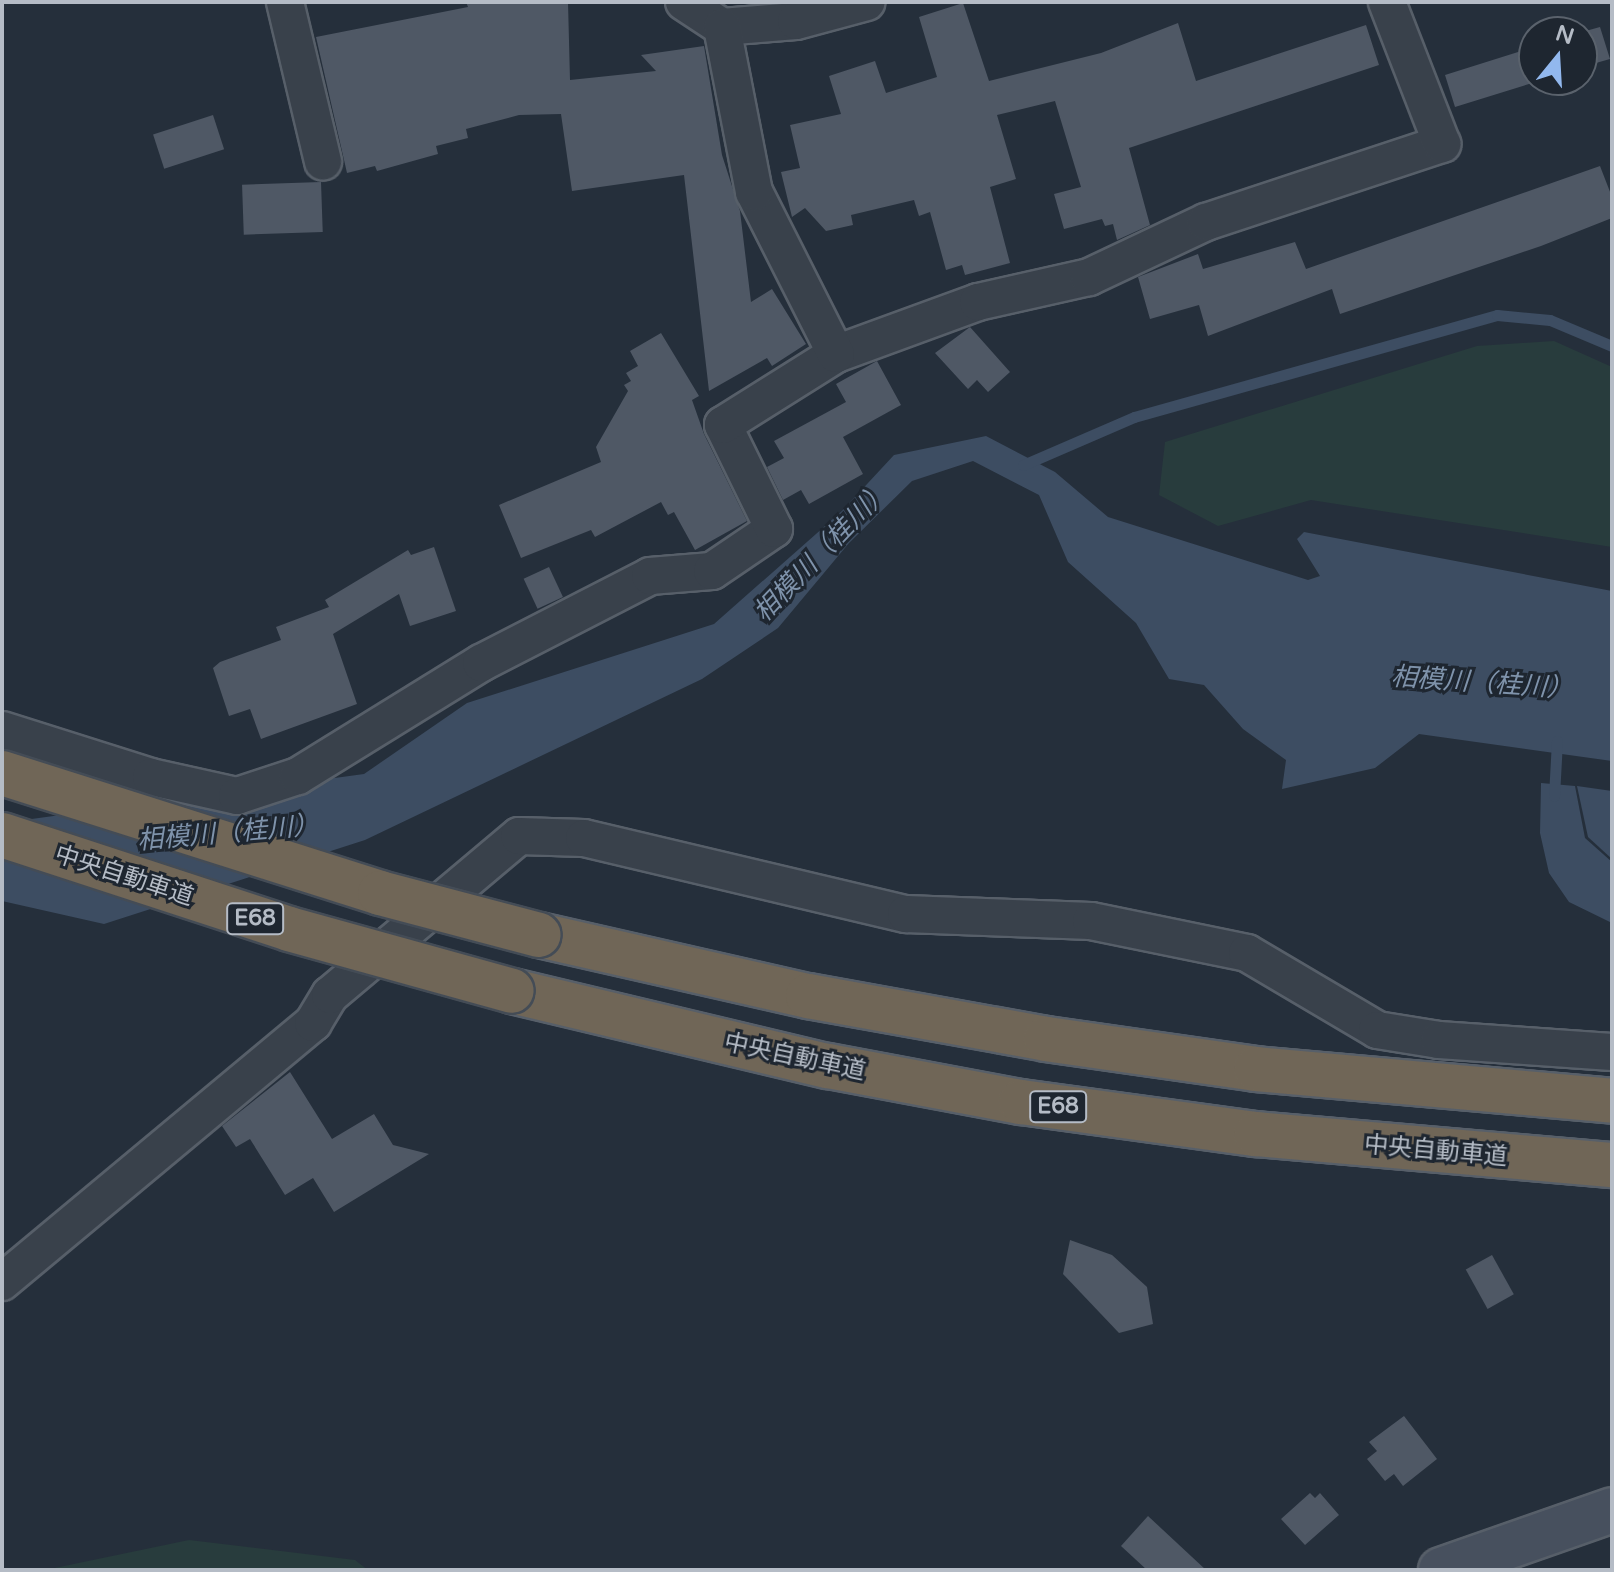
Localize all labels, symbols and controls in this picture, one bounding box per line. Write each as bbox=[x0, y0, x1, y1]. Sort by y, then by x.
north arrow bbox=[1518, 16, 1598, 96]
text: N bbox=[1552, 20, 1577, 50]
water label: 相模川（桂川） bbox=[748, 476, 896, 628]
water label: 相模川（桂川） bbox=[1390, 661, 1574, 705]
water label: 相模川（桂川） bbox=[136, 810, 320, 856]
street label: 中央自動車道 bbox=[51, 840, 197, 912]
road number: E68 bbox=[225, 901, 285, 937]
street label: 中央自動車道 bbox=[722, 1028, 868, 1086]
road number: E68 bbox=[1028, 1089, 1088, 1125]
street label: 中央自動車道 bbox=[1363, 1130, 1509, 1172]

